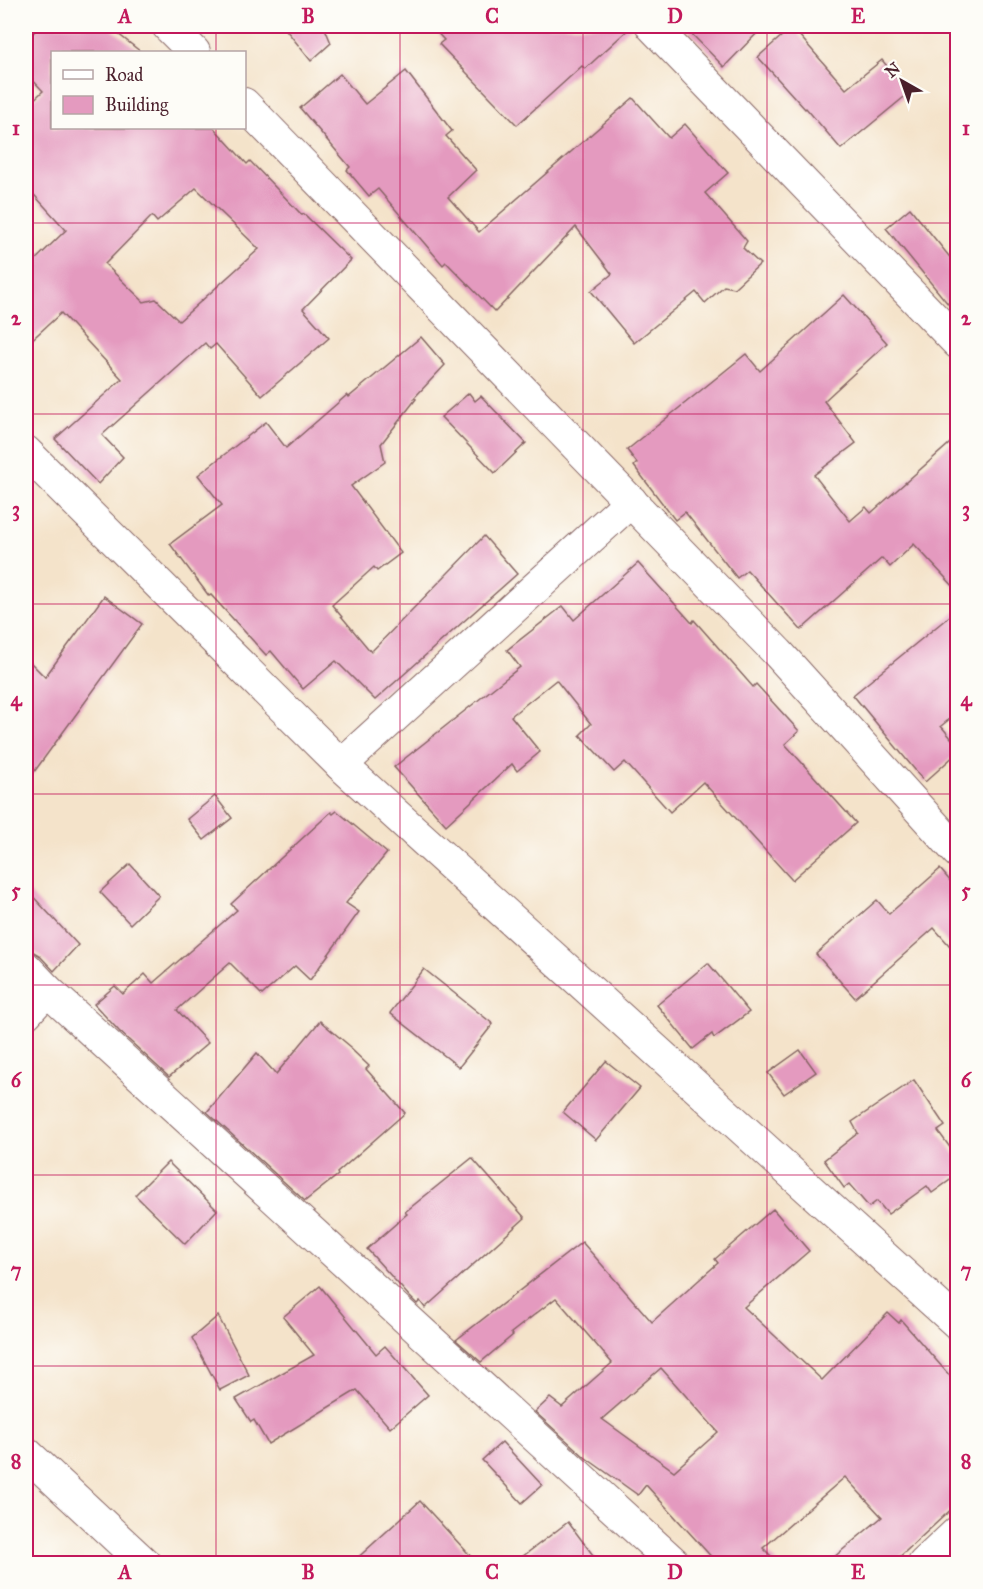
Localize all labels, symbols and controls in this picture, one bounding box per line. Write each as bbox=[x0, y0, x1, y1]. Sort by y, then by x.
text: A bbox=[116, 4, 132, 28]
text: B bbox=[301, 4, 315, 28]
text: C bbox=[485, 4, 499, 28]
text: D bbox=[667, 4, 683, 28]
text: E bbox=[851, 4, 866, 28]
legend bbox=[51, 51, 246, 129]
north arrow bbox=[872, 51, 932, 111]
text: N bbox=[881, 58, 904, 82]
text: Road bbox=[105, 64, 143, 86]
text: Building bbox=[105, 94, 169, 117]
text: 1 bbox=[12, 116, 20, 140]
text: 1 bbox=[962, 116, 970, 140]
text: 2 bbox=[11, 306, 22, 330]
text: 2 bbox=[961, 306, 972, 330]
text: 3 bbox=[12, 497, 20, 522]
text: 3 bbox=[962, 497, 970, 522]
text: 4 bbox=[10, 687, 22, 712]
text: 4 bbox=[960, 687, 972, 712]
text: 5 bbox=[11, 878, 21, 902]
text: 5 bbox=[961, 878, 971, 902]
text: 6 bbox=[11, 1068, 23, 1092]
text: 6 bbox=[961, 1068, 973, 1092]
text: 7 bbox=[11, 1258, 22, 1282]
text: 7 bbox=[961, 1258, 972, 1282]
text: 8 bbox=[11, 1449, 21, 1473]
text: 8 bbox=[961, 1449, 971, 1473]
text: A bbox=[116, 1560, 132, 1584]
text: B bbox=[301, 1560, 315, 1584]
text: C bbox=[485, 1560, 499, 1584]
text: D bbox=[667, 1560, 683, 1584]
text: E bbox=[851, 1560, 866, 1584]

